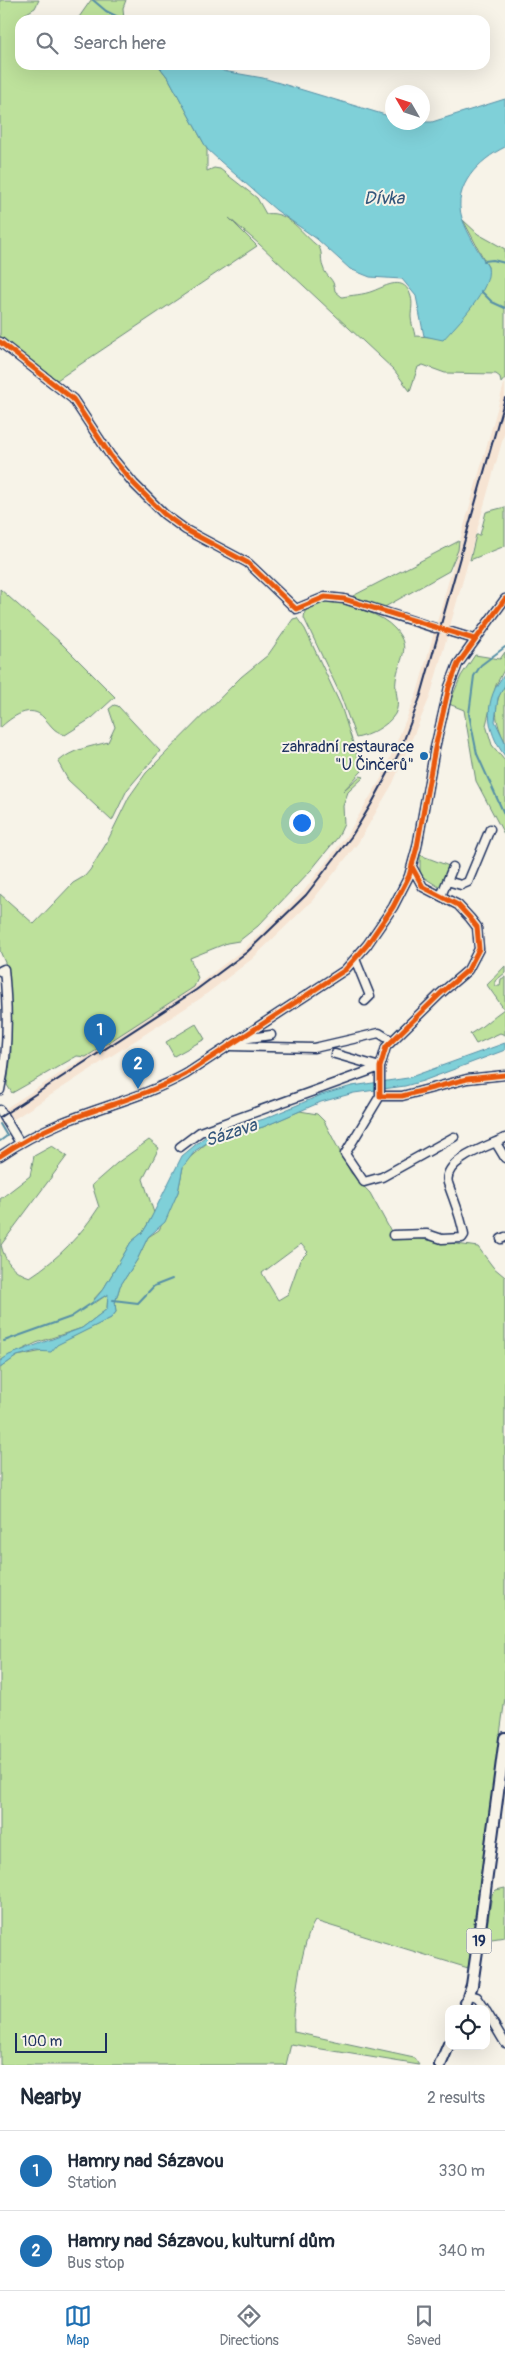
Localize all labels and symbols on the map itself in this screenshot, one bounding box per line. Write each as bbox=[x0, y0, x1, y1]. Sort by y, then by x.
north arrow bbox=[385, 85, 430, 130]
water label: Dívka bbox=[364, 187, 406, 210]
place label: zahradní restaurace "U Činčerů" bbox=[282, 737, 414, 775]
marker: zahradní restaurace "U Činčerů" bbox=[418, 750, 430, 762]
your location bbox=[289, 810, 315, 836]
pin: 1 bbox=[84, 1014, 116, 1055]
pin: 2 bbox=[122, 1048, 154, 1089]
water label: Sázava bbox=[202, 1113, 261, 1152]
road number: 19 bbox=[466, 1928, 492, 1954]
scale bar bbox=[15, 2030, 108, 2053]

